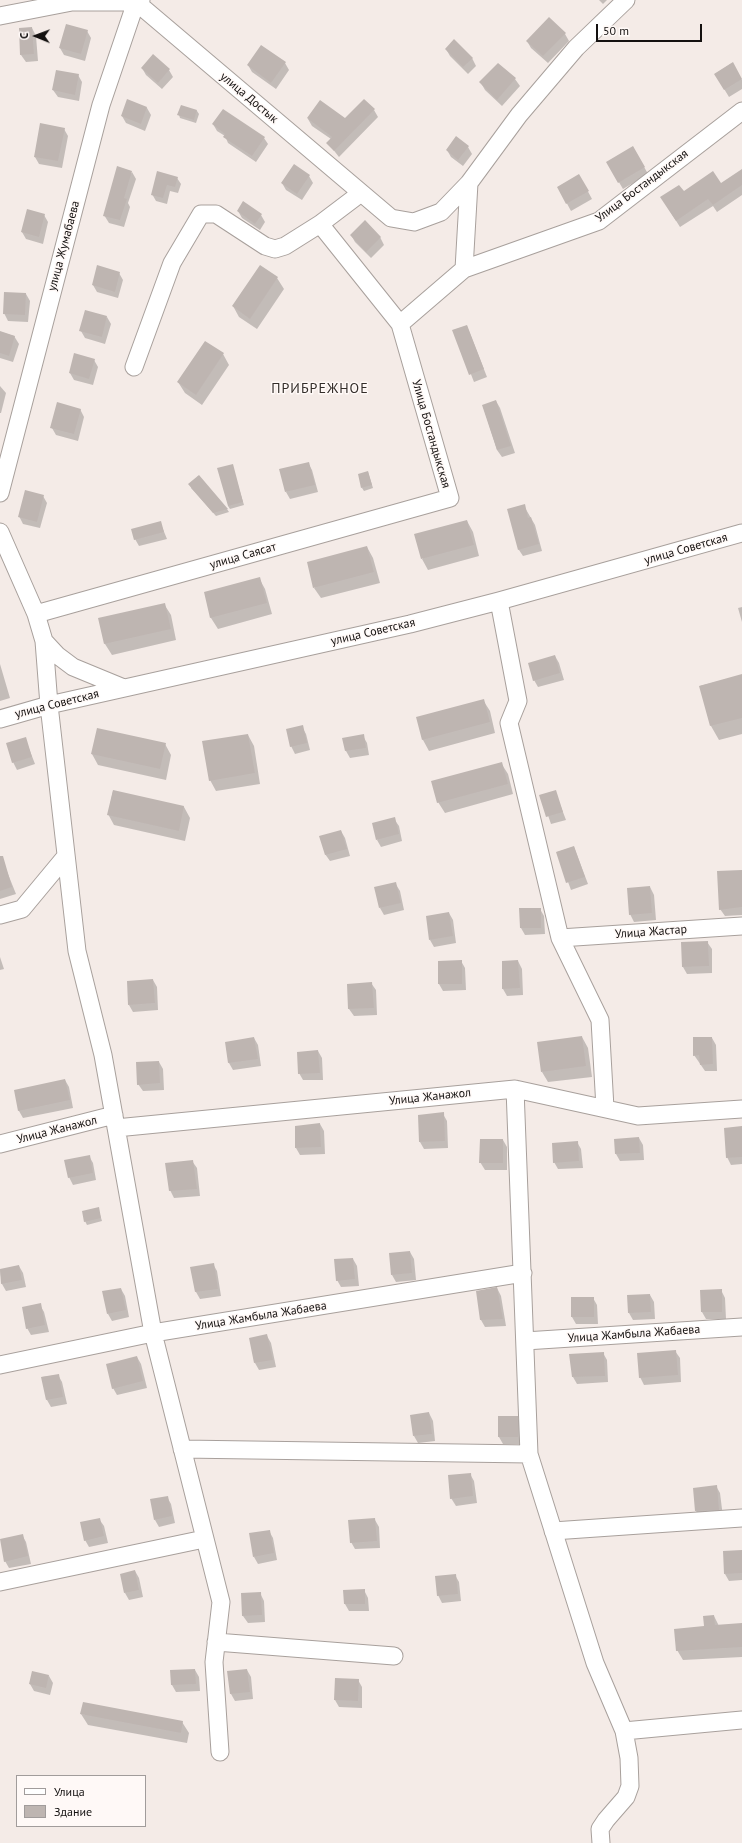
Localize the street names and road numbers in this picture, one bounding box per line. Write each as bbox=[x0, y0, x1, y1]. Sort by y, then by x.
street label: улица Достык bbox=[217, 69, 281, 127]
street label: Улица Бостандыкская bbox=[593, 147, 691, 225]
street label: улица Жумабаева bbox=[45, 199, 83, 293]
street label: Улица Бостандыкская bbox=[409, 378, 453, 490]
street label: улица Советская bbox=[643, 530, 729, 568]
street label: улица Саясат bbox=[208, 540, 278, 572]
street label: улица Советская bbox=[329, 615, 417, 649]
street label: улица Советская bbox=[13, 687, 101, 721]
street label: Улица Жастар bbox=[615, 922, 687, 942]
street label: Улица Жанажол bbox=[388, 1086, 472, 1108]
street label: Улица Жанажол bbox=[15, 1113, 99, 1147]
street label: Улица Жамбыла Жабаева bbox=[194, 1298, 328, 1334]
street label: Улица Жамбыла Жабаева bbox=[567, 1322, 701, 1346]

